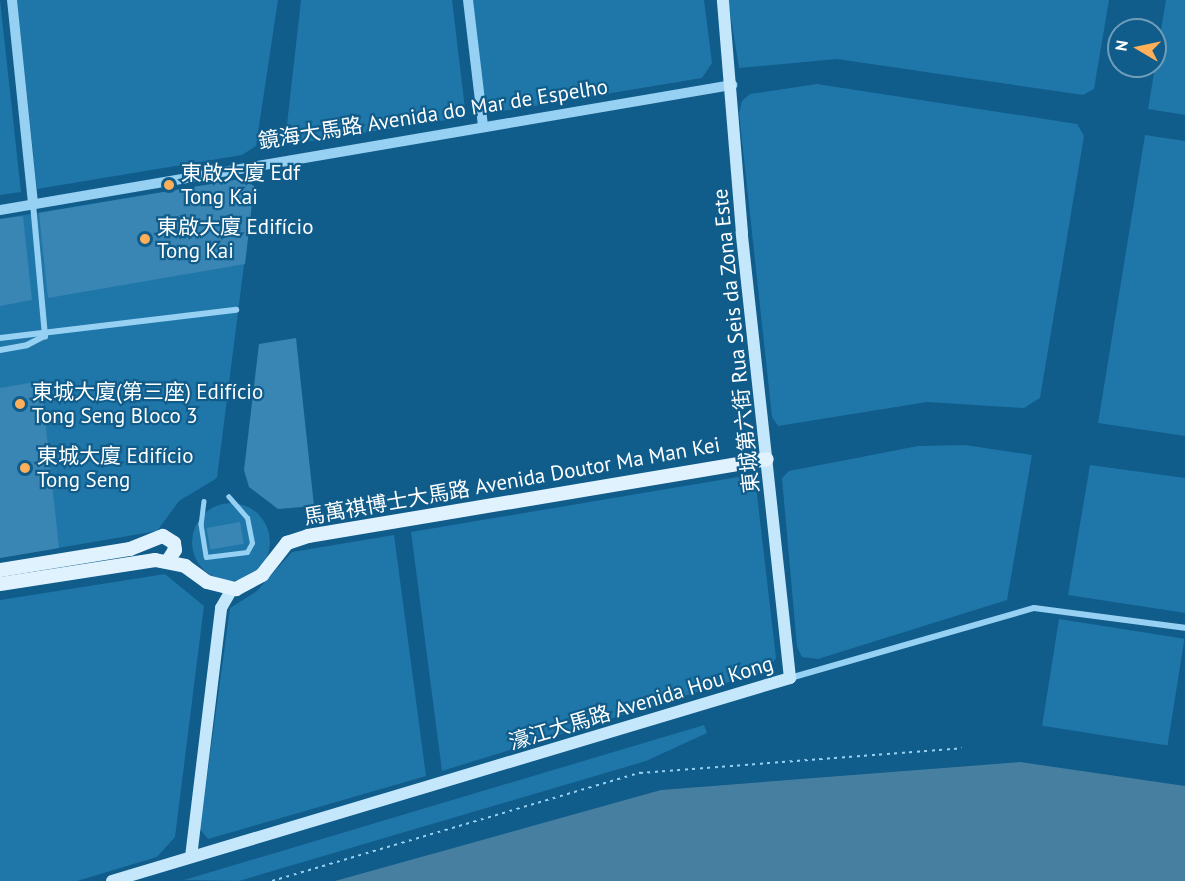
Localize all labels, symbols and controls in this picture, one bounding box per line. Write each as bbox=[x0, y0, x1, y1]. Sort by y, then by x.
north arrow bbox=[1107, 18, 1167, 78]
text: N bbox=[1110, 39, 1132, 52]
street label: 鏡海大馬路 Avenida do Mar de Espelho bbox=[256, 74, 610, 154]
place label: 東啟大廈 Edf Tong Kai bbox=[181, 160, 300, 210]
marker: 東啟大廈 Edf Tong Kai bbox=[162, 178, 176, 192]
street label: 東城第六街 Rua Seis da Zona Este bbox=[707, 187, 765, 495]
place label: 東啟大廈 Edifício Tong Kai bbox=[157, 214, 313, 264]
marker: 東啟大廈 Edifício Tong Kai bbox=[138, 232, 152, 246]
place label: 東城大廈(第三座) Edifício Tong Seng Bloco 3 bbox=[32, 379, 263, 429]
marker: 東城大廈(第三座) Edifício Tong Seng Bloco 3 bbox=[13, 397, 27, 411]
street label: 馬萬祺博士大馬路 Avenida Doutor Ma Man Kei bbox=[302, 432, 722, 530]
place label: 東城大廈 Edifício Tong Seng bbox=[37, 443, 193, 493]
marker: 東城大廈 Edifício Tong Seng bbox=[18, 461, 32, 475]
street label: 濠江大馬路 Avenida Hou Kong bbox=[506, 651, 776, 755]

